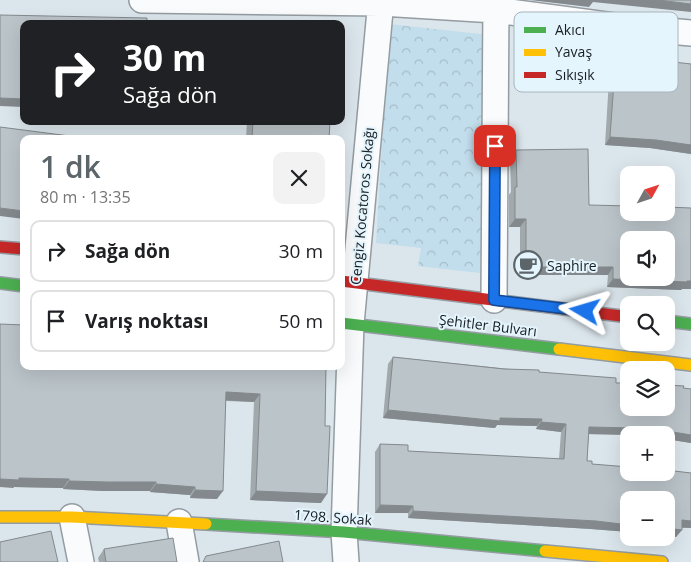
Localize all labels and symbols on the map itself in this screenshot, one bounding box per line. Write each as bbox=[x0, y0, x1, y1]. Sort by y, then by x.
legend bbox=[514, 12, 678, 92]
text: Akıcı bbox=[555, 20, 585, 39]
text: Yavaş bbox=[555, 42, 592, 61]
text: Sıkışık bbox=[555, 65, 595, 84]
pin bbox=[474, 125, 516, 167]
street label: Cengiz Kocatoros Sokağı bbox=[346, 126, 378, 286]
north arrow bbox=[620, 166, 675, 221]
cafe icon: Saphire bbox=[513, 250, 543, 280]
place label: Saphire bbox=[547, 256, 597, 275]
position arrow bbox=[558, 284, 610, 336]
street label: Şehitler Bulvarı bbox=[438, 310, 538, 340]
street label: 1798. Sokak bbox=[293, 505, 373, 529]

